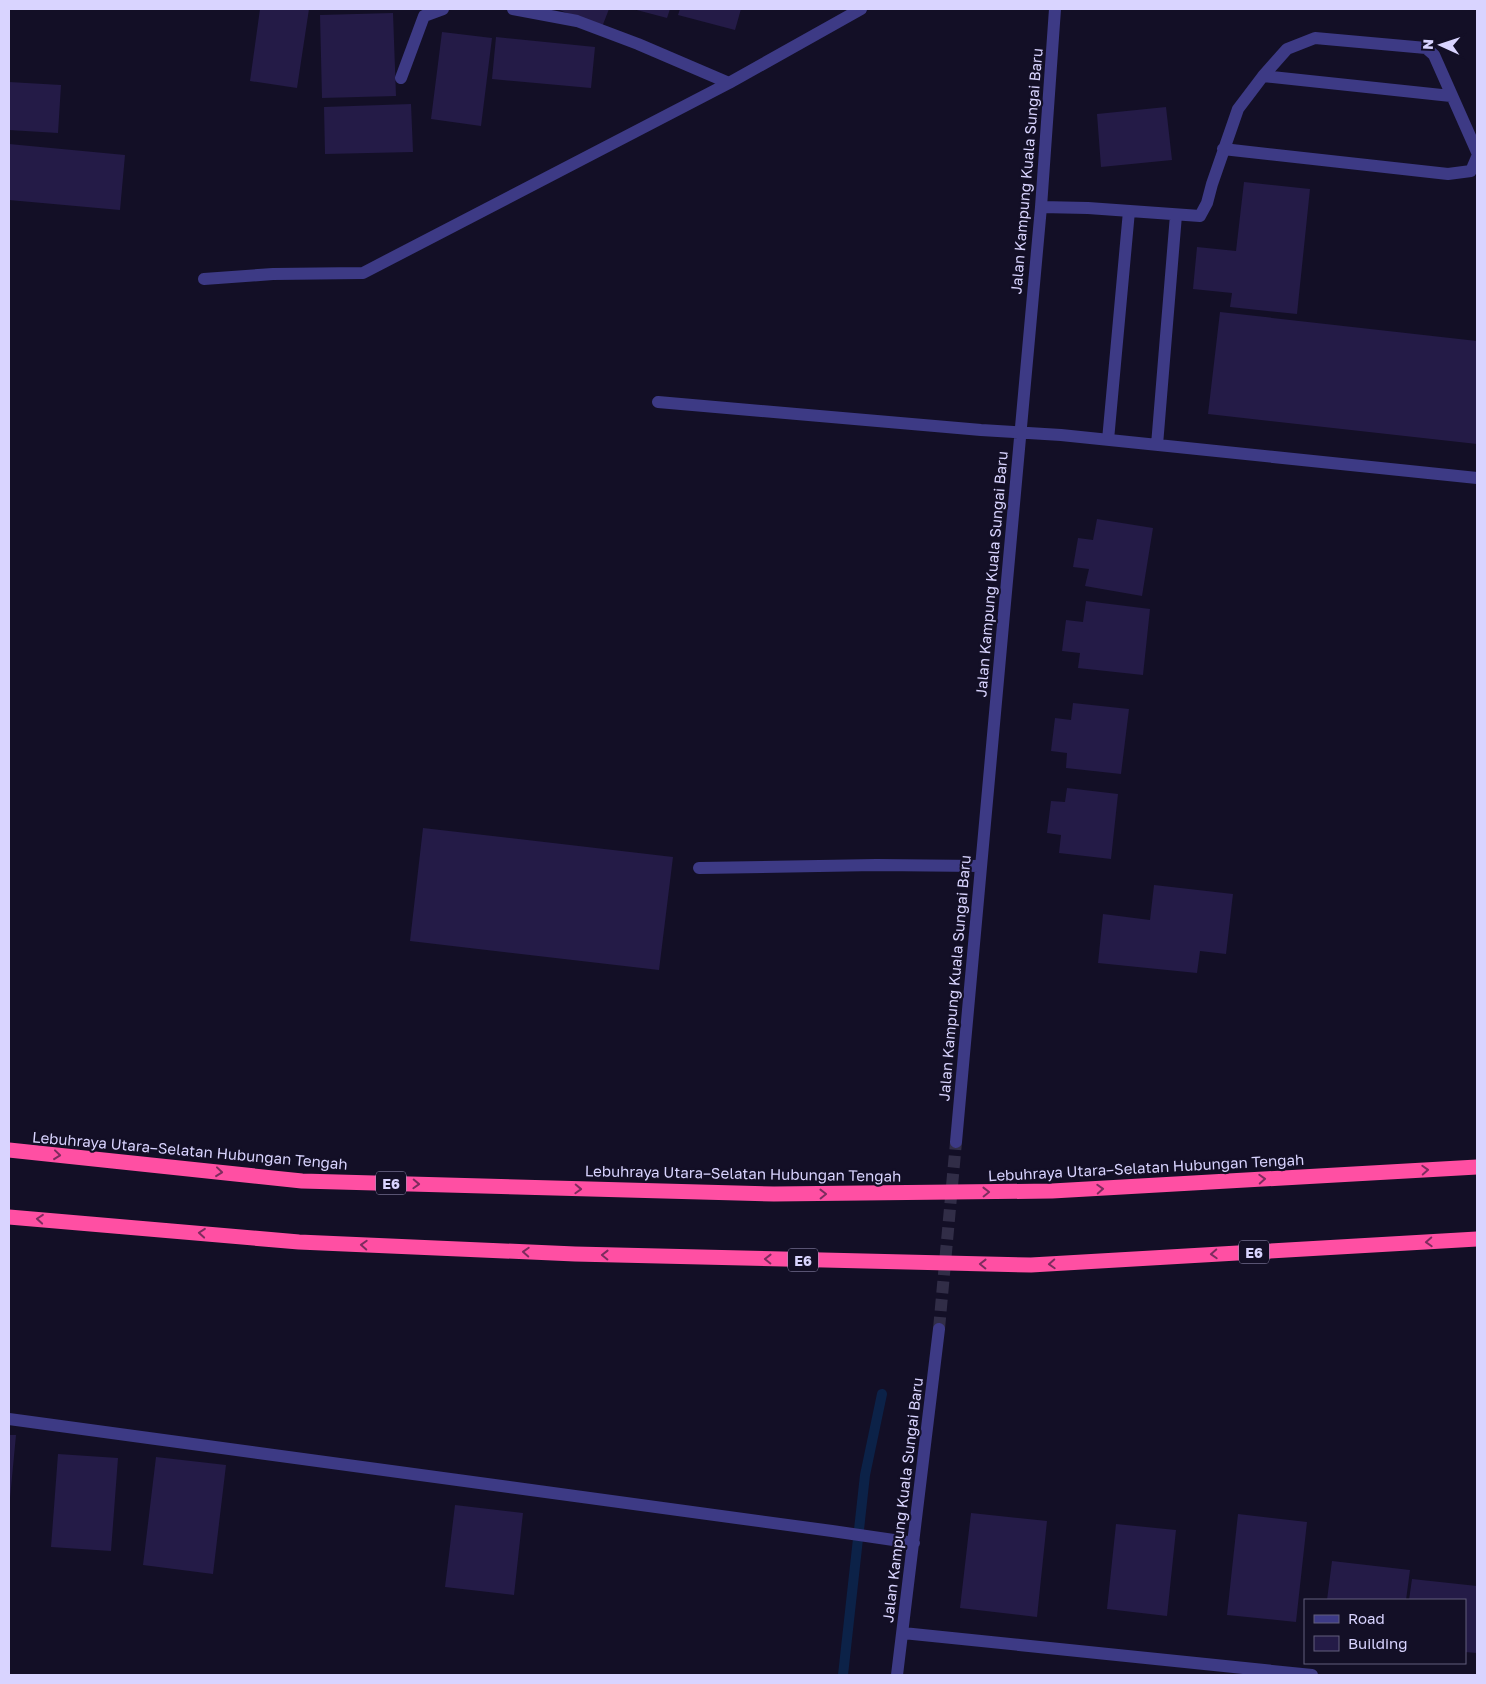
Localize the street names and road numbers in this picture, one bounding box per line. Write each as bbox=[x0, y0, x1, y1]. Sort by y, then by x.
street label: Jalan Kampung Kuala Sungai Baru bbox=[1006, 47, 1046, 295]
street label: Jalan Kampung Kuala Sungai Baru bbox=[971, 450, 1011, 698]
street label: Jalan Kampung Kuala Sungai Baru bbox=[934, 854, 974, 1102]
street label: Lebuhraya Utara–Selatan Hubungan Tengah bbox=[32, 1127, 348, 1173]
street label: Lebuhraya Utara–Selatan Hubungan Tengah bbox=[987, 1150, 1305, 1184]
street label: Lebuhraya Utara–Selatan Hubungan Tengah bbox=[585, 1161, 901, 1185]
road number: E6 bbox=[376, 1172, 406, 1194]
road number: E6 bbox=[1239, 1240, 1269, 1264]
road number: E6 bbox=[788, 1248, 818, 1272]
street label: Jalan Kampung Kuala Sungai Baru bbox=[878, 1376, 926, 1624]

